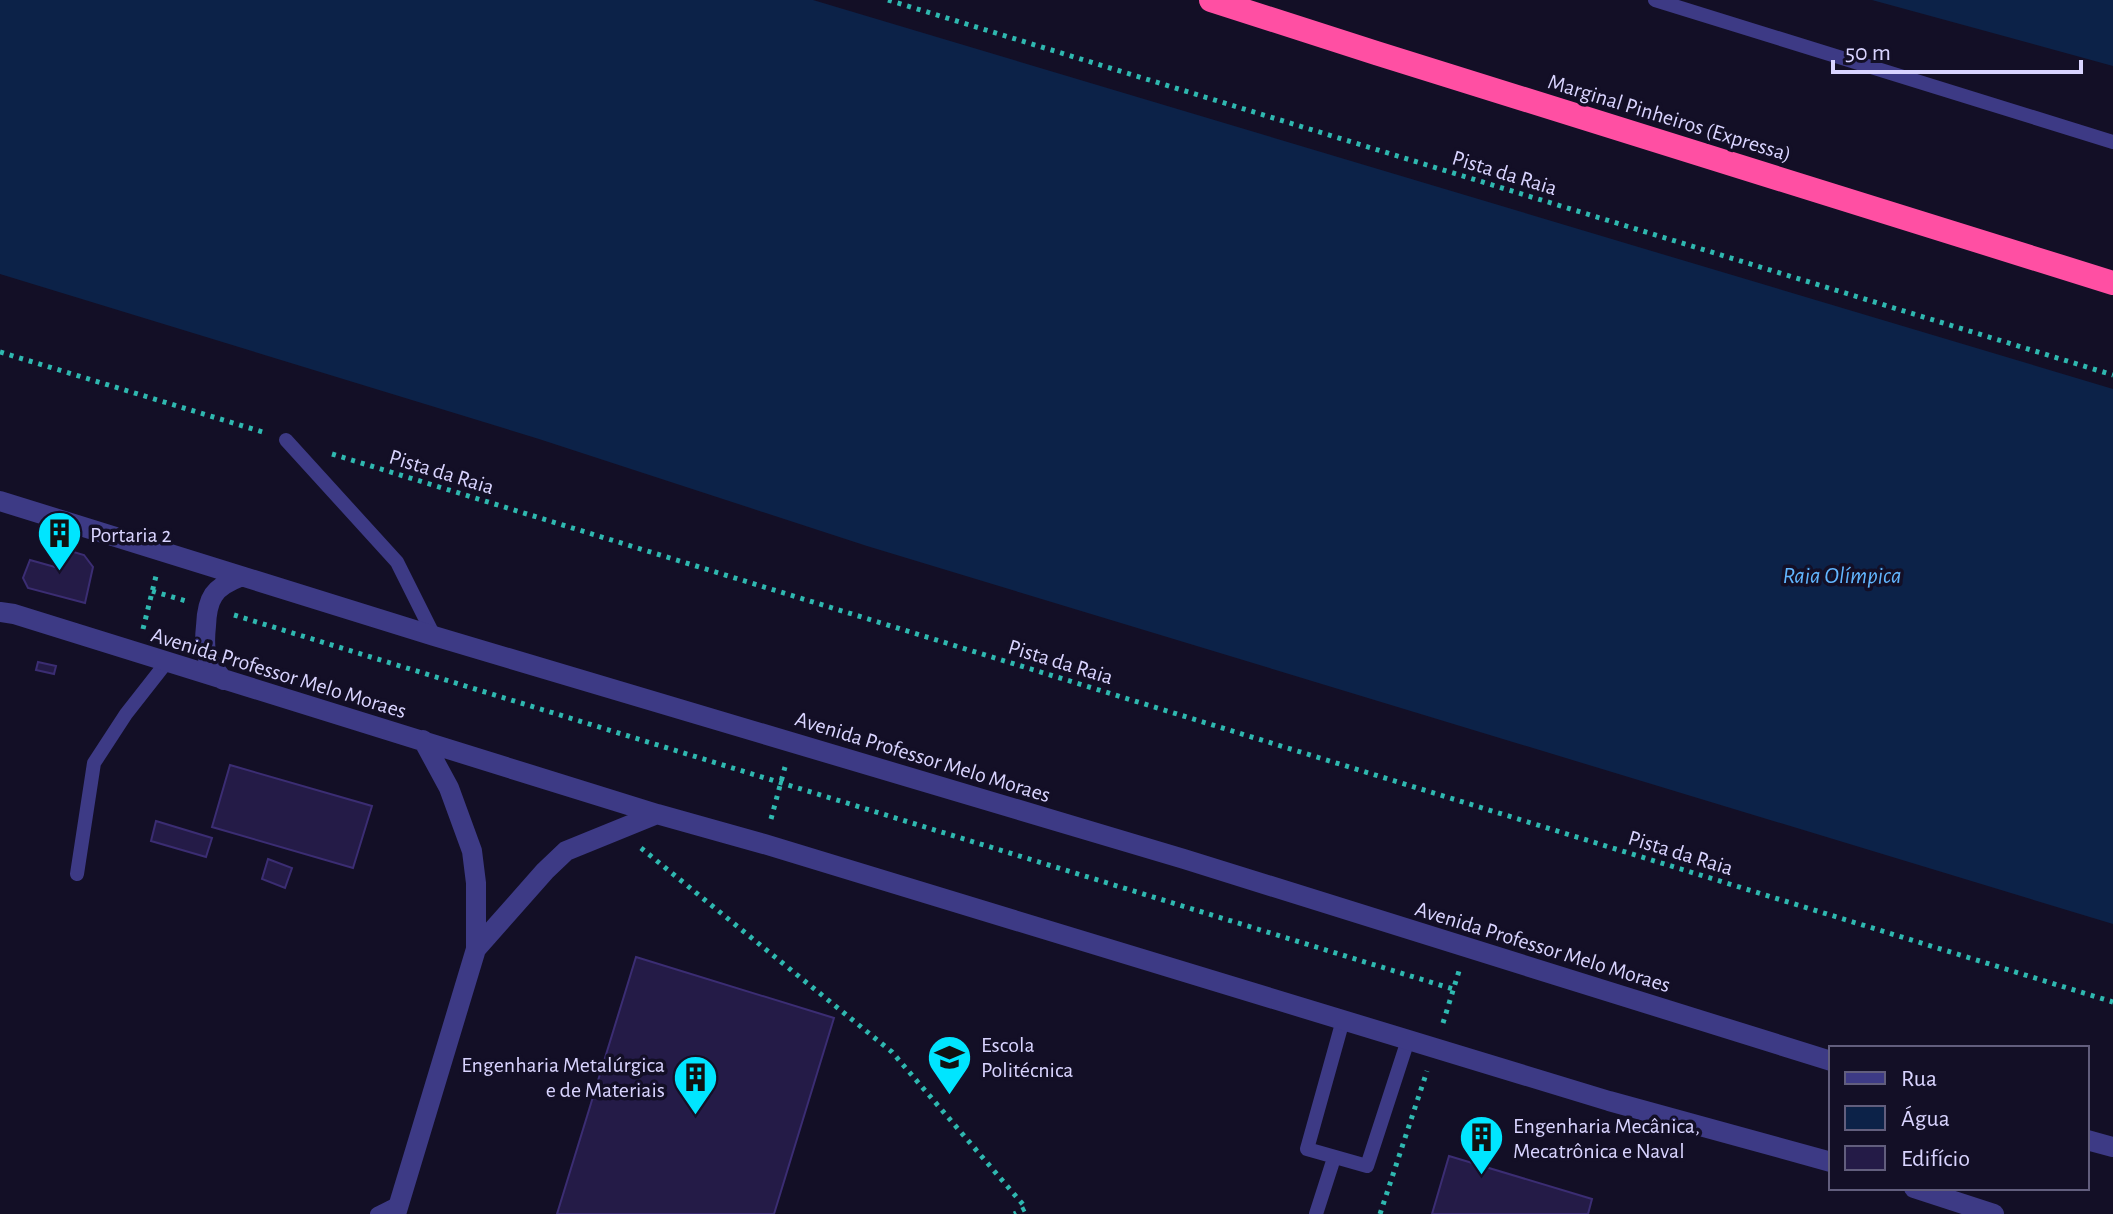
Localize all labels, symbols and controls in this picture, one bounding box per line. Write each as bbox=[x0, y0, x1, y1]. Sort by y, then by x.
scale bar bbox=[1833, 24, 2081, 74]
text: 50 m bbox=[1845, 41, 1891, 65]
street label: Marginal Pinheiros (Expressa) bbox=[1545, 70, 1794, 166]
street label: Pista da Raia bbox=[1450, 147, 1560, 199]
street label: Pista da Raia bbox=[387, 446, 497, 498]
building icon: Portaria 2 bbox=[35, 510, 83, 573]
place label: Portaria 2 bbox=[90, 524, 171, 546]
water label: Raia Olímpica bbox=[1782, 564, 1902, 588]
street label: Avenida Professor Melo Moraes bbox=[148, 624, 409, 722]
street label: Pista da Raia bbox=[1006, 636, 1116, 688]
street label: Avenida Professor Melo Moraes bbox=[792, 708, 1053, 806]
street label: Pista da Raia bbox=[1626, 827, 1736, 879]
street label: Avenida Professor Melo Moraes bbox=[1412, 898, 1673, 996]
school or university icon: Escola Politécnica bbox=[926, 1033, 974, 1096]
place label: Escola Politécnica bbox=[981, 1034, 1073, 1081]
legend bbox=[1829, 1046, 2089, 1190]
building icon: Engenharia Metalúrgica e de Materiais bbox=[672, 1053, 720, 1116]
place label: Engenharia Metalúrgica e de Materiais bbox=[461, 1054, 665, 1101]
text: Rua bbox=[1901, 1067, 1937, 1091]
text: Água bbox=[1901, 1105, 1950, 1131]
building icon: Engenharia Mecânica, Mecatrônica e Naval bbox=[1458, 1114, 1506, 1177]
place label: Engenharia Mecânica, Mecatrônica e Naval bbox=[1513, 1115, 1700, 1162]
text: Edifício bbox=[1901, 1147, 1970, 1171]

